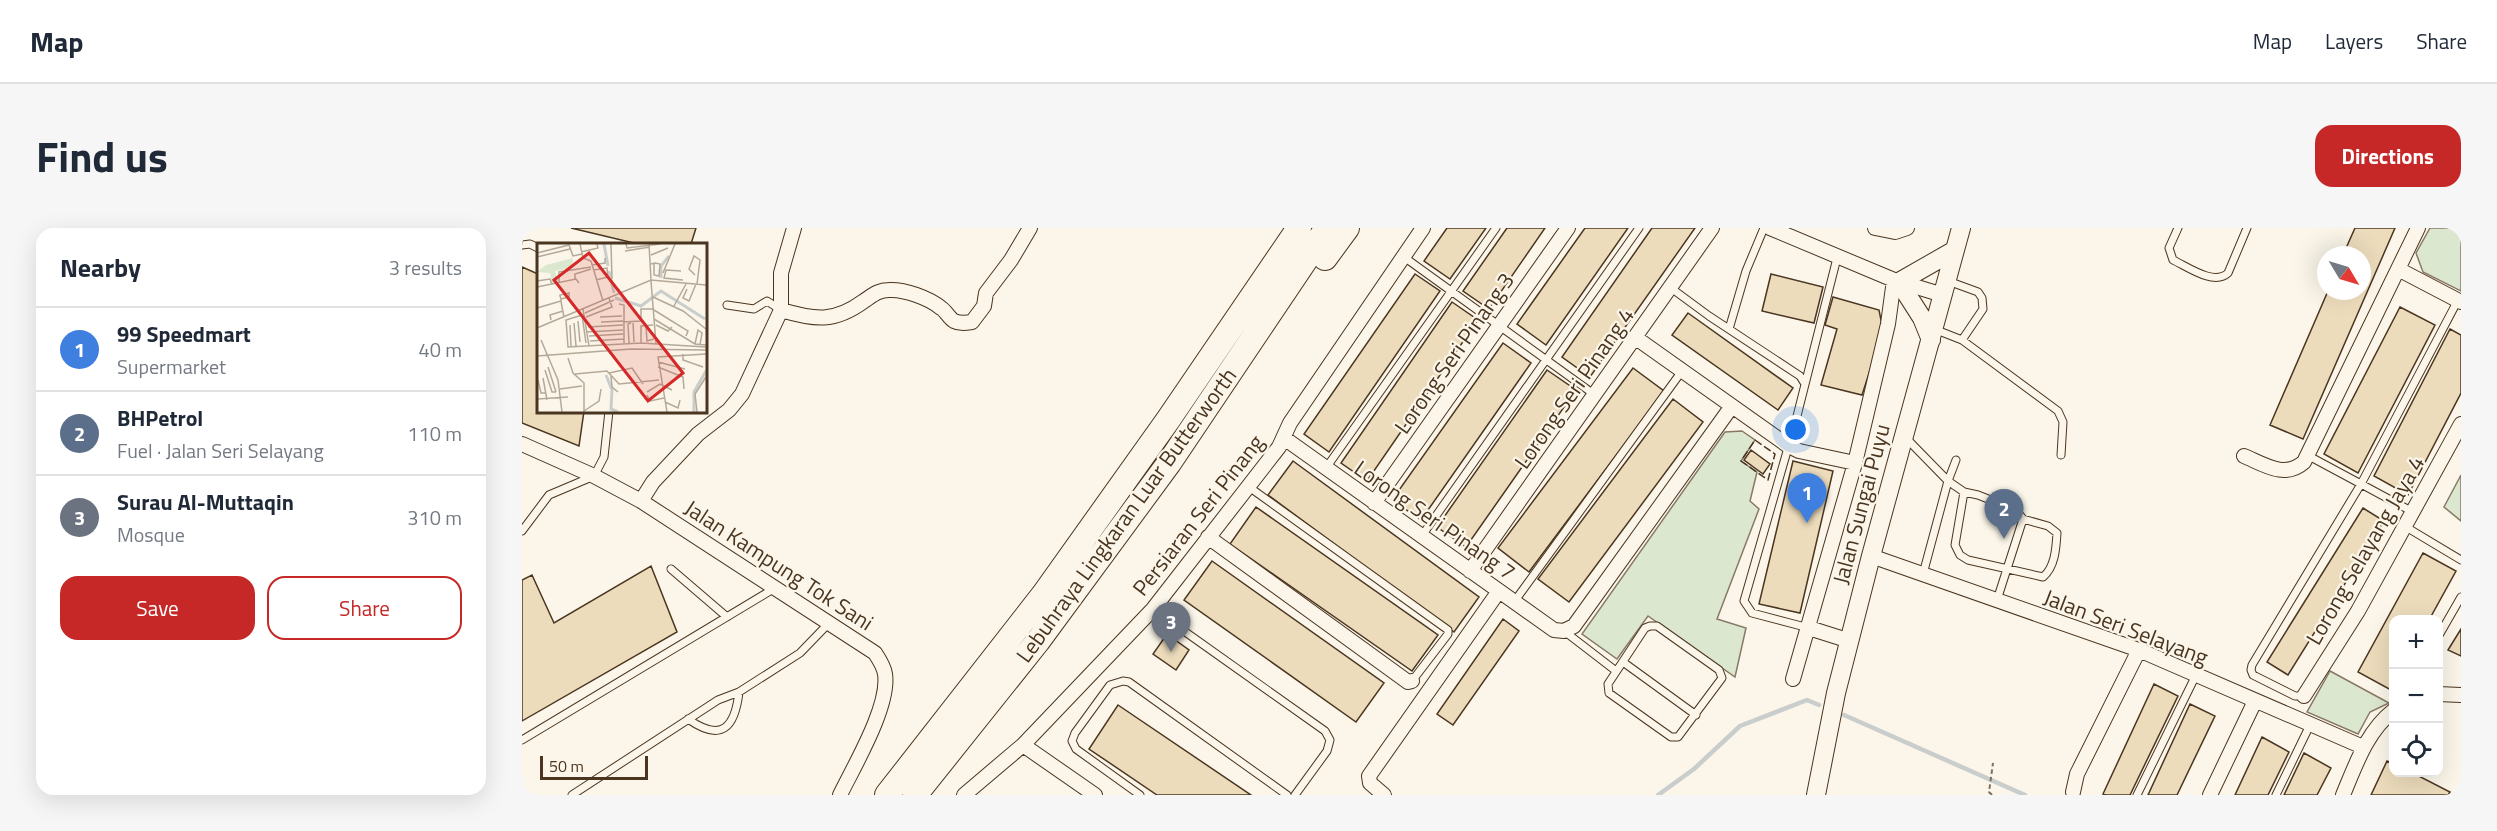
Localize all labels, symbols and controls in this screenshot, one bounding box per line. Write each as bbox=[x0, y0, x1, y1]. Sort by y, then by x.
text: Map bbox=[30, 20, 84, 63]
text: Map bbox=[2253, 25, 2292, 57]
text: Layers bbox=[2325, 25, 2383, 57]
text: Share bbox=[2416, 25, 2467, 57]
text: Find us bbox=[36, 124, 168, 188]
button: Directions bbox=[2315, 125, 2461, 187]
inset map bbox=[537, 243, 706, 412]
north arrow bbox=[2317, 246, 2371, 300]
text: Nearby bbox=[60, 248, 141, 287]
text: 3 results bbox=[389, 252, 462, 283]
street label: Lorong Seri Pinang 3 bbox=[1385, 265, 1523, 441]
street label: Lorong Seri Pinang 4 bbox=[1505, 300, 1643, 476]
text: 99 Speedmart bbox=[117, 317, 251, 351]
text: 1 bbox=[74, 334, 85, 365]
text: 40 m bbox=[418, 334, 462, 365]
text: Supermarket bbox=[117, 351, 226, 382]
street label: Lebuhraya Lingkaran Luar Butterworth bbox=[1007, 361, 1245, 669]
text: BHPetrol bbox=[117, 401, 203, 435]
your location bbox=[1781, 415, 1810, 444]
text: 2 bbox=[74, 418, 85, 449]
text: 110 m bbox=[407, 418, 462, 449]
street label: Jalan Sungai Puyu bbox=[1823, 420, 1899, 588]
street label: Persiaran Seri Pinang bbox=[1124, 427, 1272, 603]
text: Fuel · Jalan Seri Selayang bbox=[117, 435, 324, 466]
street label: Lorong Selayang Jaya 4 bbox=[2297, 449, 2433, 651]
street label: Lorong Seri Pinang 7 bbox=[1347, 451, 1523, 589]
pin: 1 bbox=[1788, 474, 1826, 523]
text: Surau Al-Muttaqin bbox=[117, 485, 294, 519]
pin: 2 bbox=[1984, 490, 2024, 539]
street label: Jalan Kampung Tok Sani bbox=[678, 491, 880, 639]
text: 3 bbox=[74, 502, 85, 533]
text: 310 m bbox=[407, 502, 462, 533]
text: Mosque bbox=[117, 519, 185, 550]
button: Save bbox=[60, 576, 255, 640]
button: Share bbox=[267, 576, 462, 640]
street label: Jalan Seri Selayang bbox=[2039, 580, 2213, 674]
pin: 3 bbox=[1152, 602, 1190, 652]
map controls bbox=[2389, 615, 2443, 777]
button: + bbox=[2389, 615, 2443, 669]
button: − bbox=[2389, 669, 2443, 723]
button: locate bbox=[2389, 723, 2443, 777]
scale bar bbox=[540, 753, 648, 780]
text: 50 m bbox=[549, 754, 584, 778]

